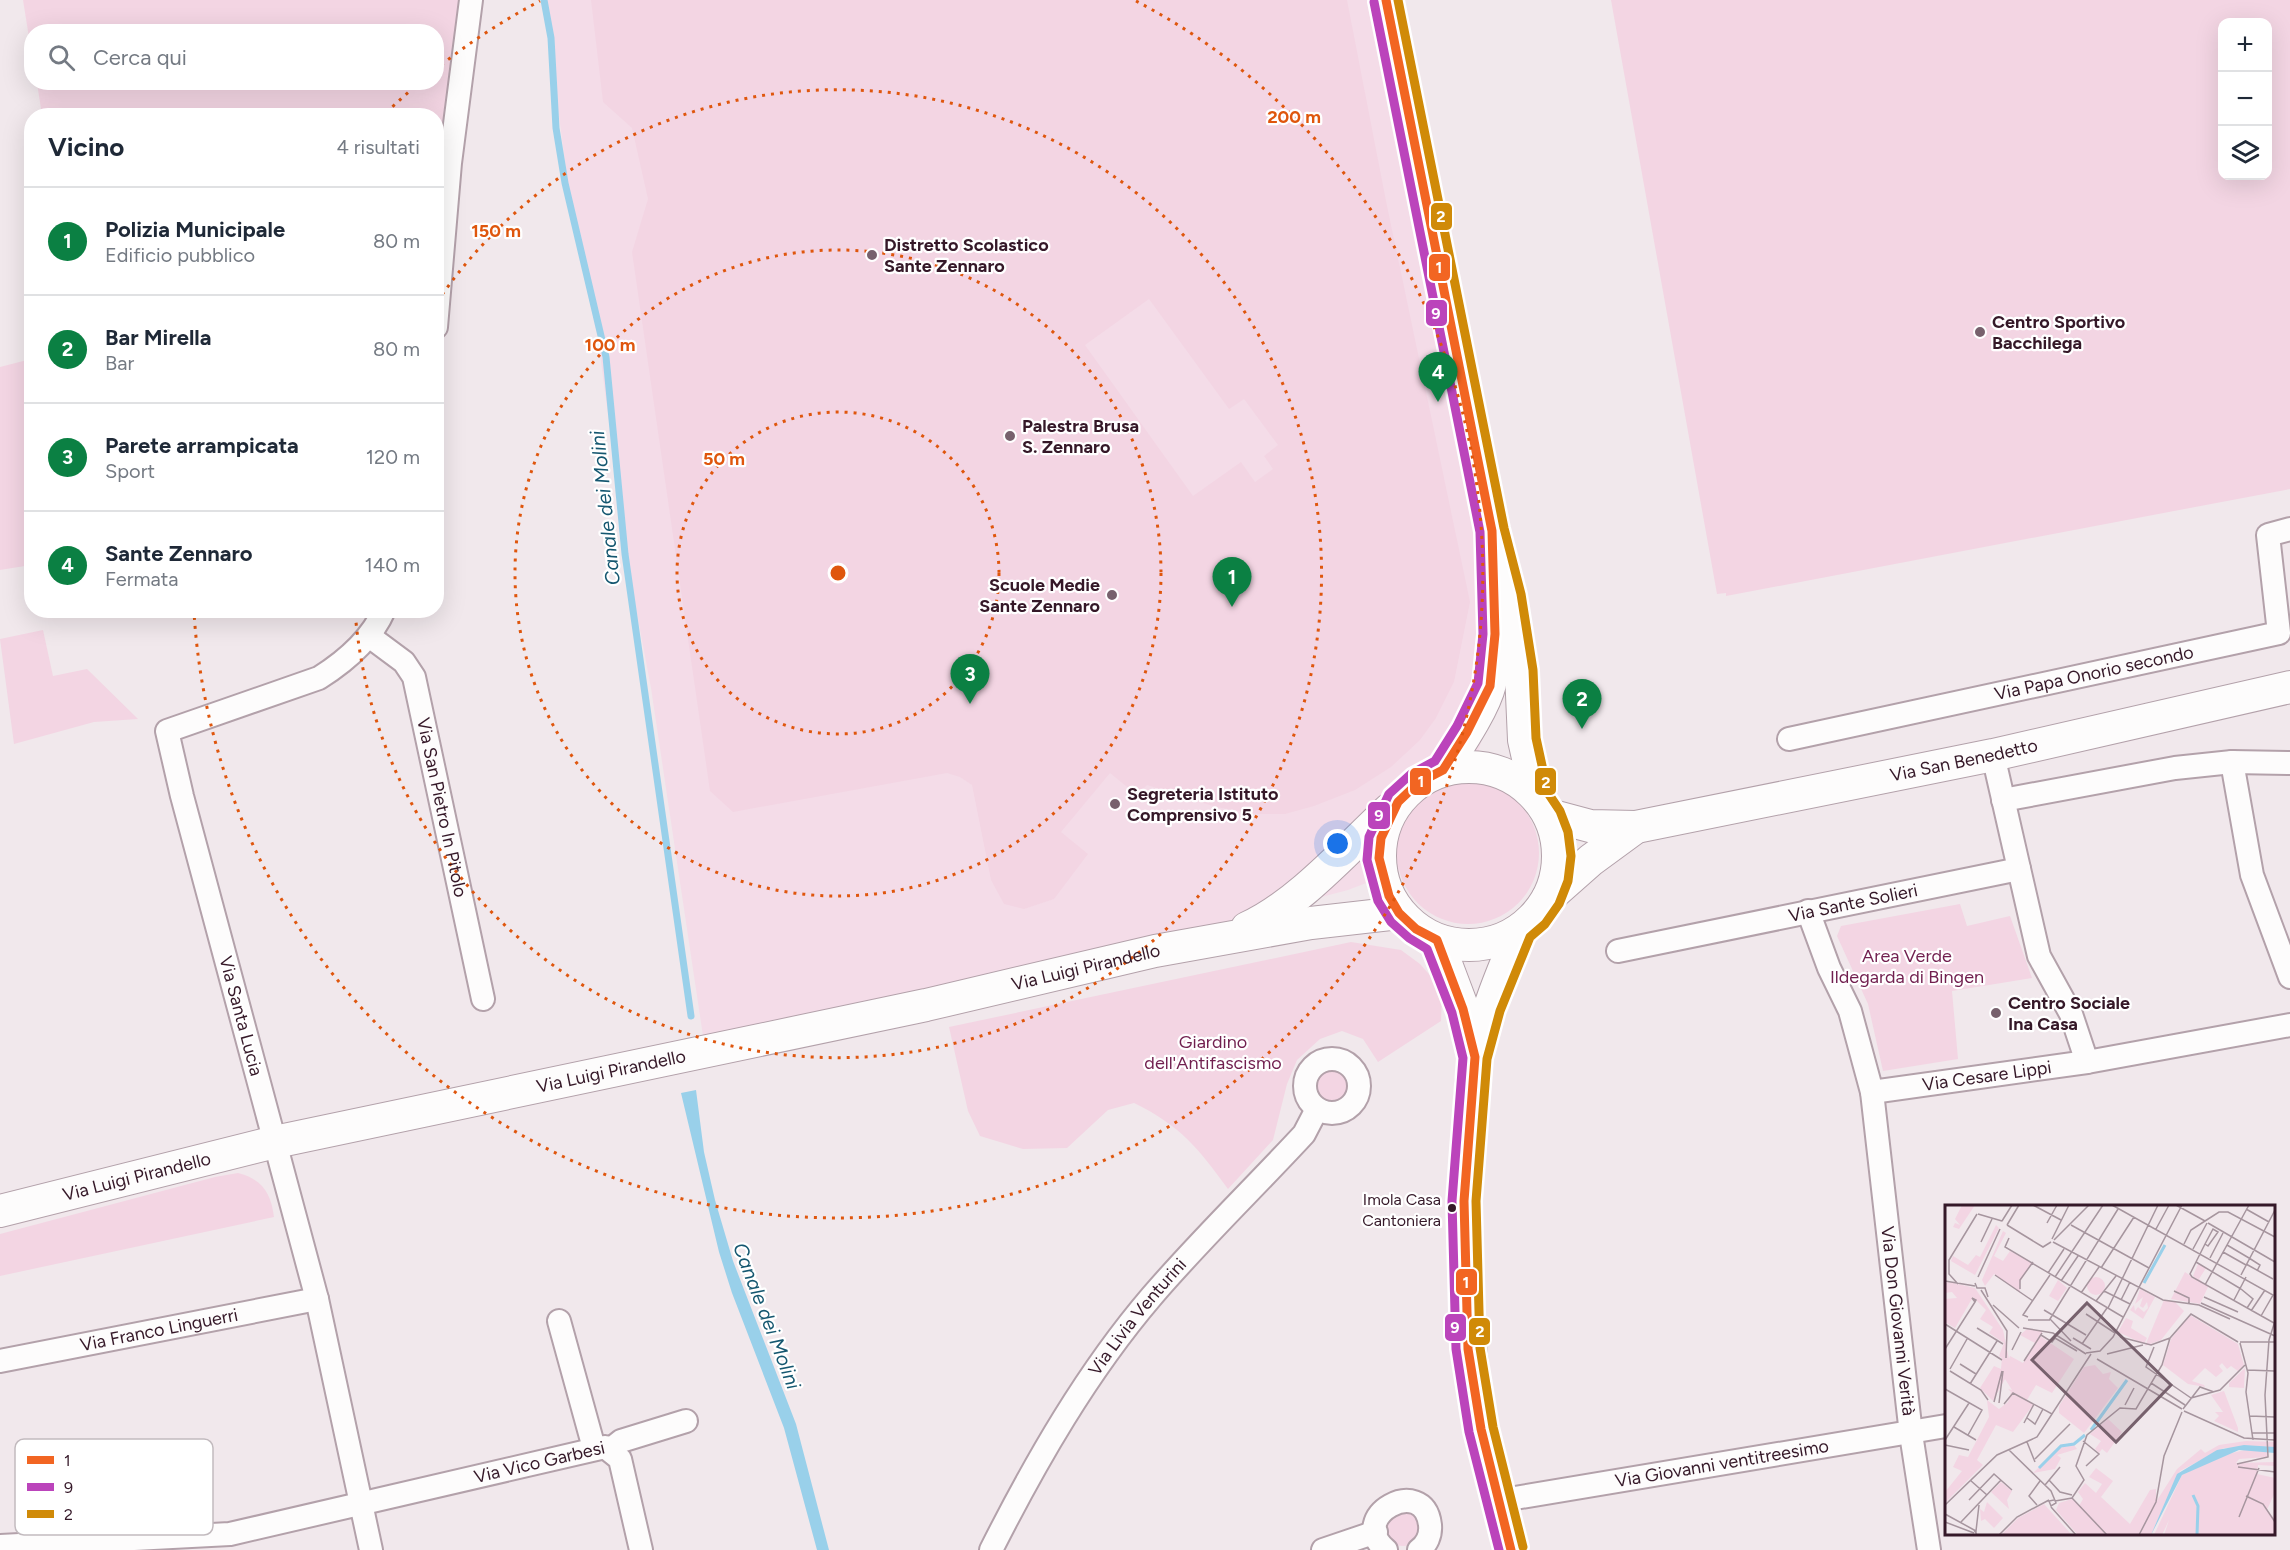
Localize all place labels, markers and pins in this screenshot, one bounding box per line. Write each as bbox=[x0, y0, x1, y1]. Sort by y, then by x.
place label: Distretto Scolastico Sante Zennaro bbox=[884, 234, 1049, 277]
marker: Distretto Scolastico Sante Zennaro bbox=[865, 248, 879, 262]
place label: Centro Sportivo Bacchilega bbox=[1992, 311, 2125, 354]
marker: Centro Sportivo Bacchilega bbox=[1973, 325, 1987, 339]
pin: 4 bbox=[1418, 352, 1458, 402]
place label: Palestra Brusa S. Zennaro bbox=[1022, 415, 1139, 458]
marker: Palestra Brusa S. Zennaro bbox=[1003, 429, 1017, 443]
pin: 1 bbox=[1212, 558, 1252, 607]
centre of rings bbox=[828, 563, 848, 583]
place label: Scuole Medie Sante Zennaro bbox=[979, 574, 1100, 617]
marker: Scuole Medie Sante Zennaro bbox=[1105, 588, 1119, 602]
pin: 3 bbox=[950, 654, 990, 704]
pin: 2 bbox=[1562, 680, 1602, 729]
place label: Segreteria Istituto Comprensivo 5 bbox=[1127, 783, 1279, 826]
marker: Segreteria Istituto Comprensivo 5 bbox=[1108, 797, 1122, 811]
place label: Centro Sociale Ina Casa bbox=[2008, 992, 2130, 1035]
marker: Centro Sociale Ina Casa bbox=[1989, 1006, 2003, 1020]
place label: Imola Casa Cantoniera bbox=[1362, 1190, 1441, 1230]
marker: Imola Casa Cantoniera bbox=[1446, 1202, 1458, 1214]

